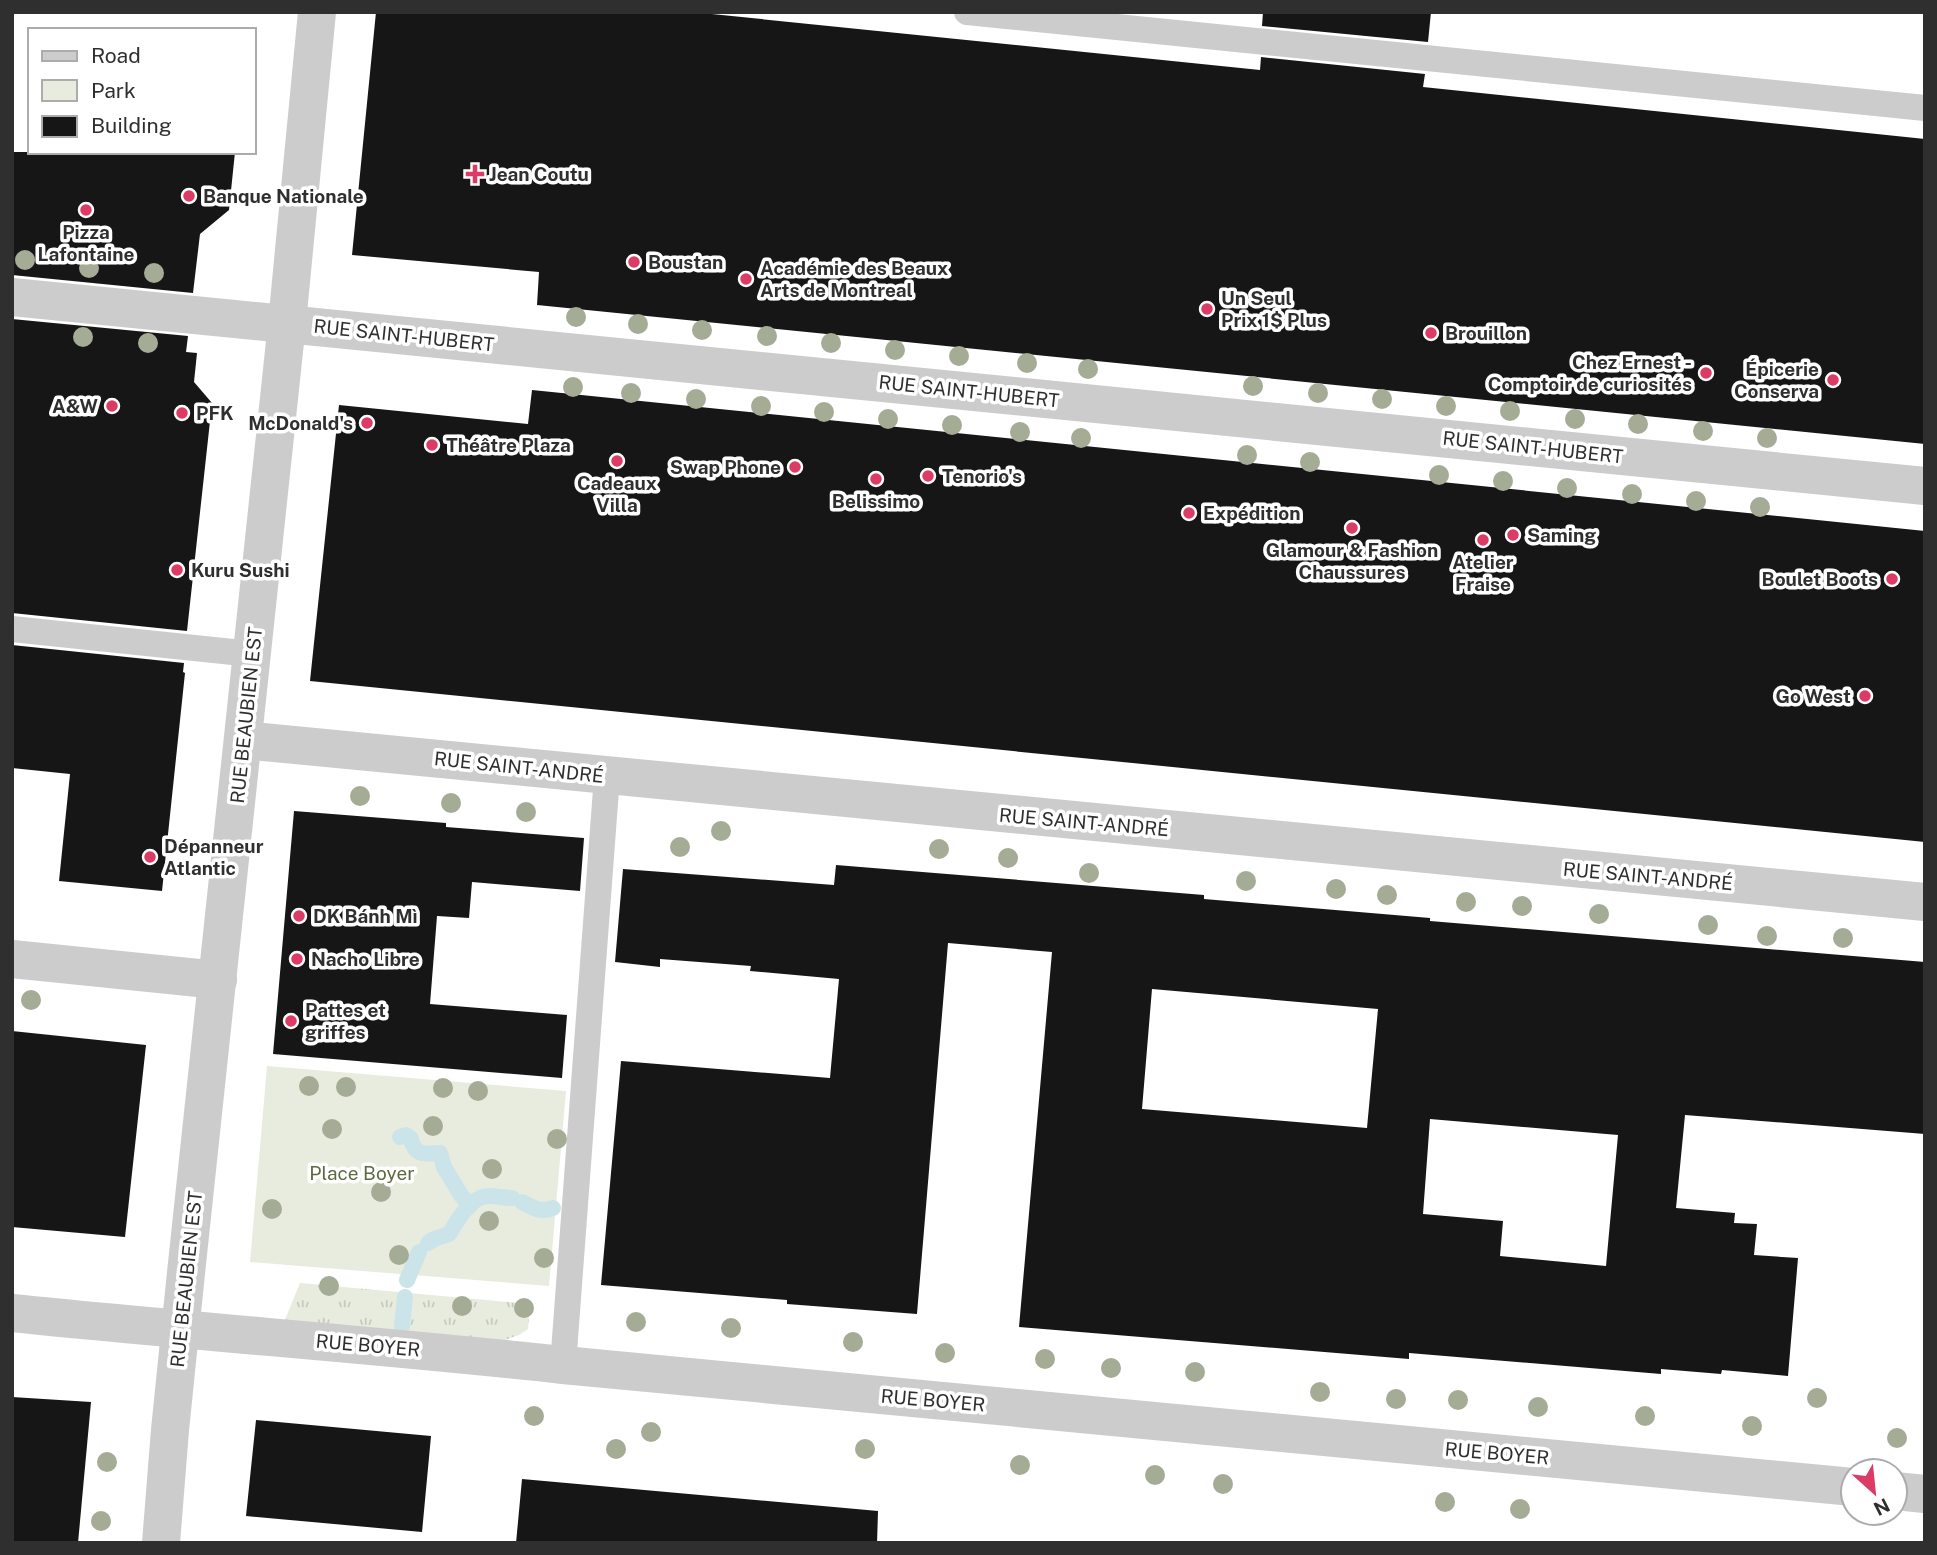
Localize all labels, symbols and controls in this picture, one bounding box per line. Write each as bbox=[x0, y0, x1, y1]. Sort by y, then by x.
legend bbox=[28, 28, 256, 154]
text: Road bbox=[91, 43, 141, 68]
text: Park bbox=[91, 78, 136, 103]
text: Building bbox=[91, 113, 172, 138]
place label: Jean Coutu bbox=[489, 163, 589, 185]
marker: Jean Coutu bbox=[467, 166, 483, 182]
place label: Banque Nationale bbox=[203, 185, 364, 207]
marker: Banque Nationale bbox=[181, 188, 197, 204]
marker: Pizza Lafontaine bbox=[78, 202, 94, 218]
place label: Pizza Lafontaine bbox=[38, 221, 134, 265]
place label: Boustan bbox=[648, 251, 723, 273]
marker: Boustan bbox=[626, 254, 642, 270]
place label: Académie des Beaux Arts de Montreal bbox=[760, 257, 948, 301]
marker: Académie des Beaux Arts de Montreal bbox=[738, 271, 754, 287]
place label: Un Seul Prix 1$ Plus bbox=[1221, 287, 1327, 331]
marker: Un Seul Prix 1$ Plus bbox=[1199, 301, 1215, 317]
street label: RUE SAINT-HUBERT bbox=[313, 315, 495, 355]
place label: Brouillon bbox=[1445, 322, 1527, 344]
marker: Brouillon bbox=[1423, 325, 1439, 341]
place label: Chez Ernest - Comptoir de curiosités bbox=[1488, 351, 1692, 395]
place label: Épicerie Conserva bbox=[1734, 358, 1819, 402]
marker: Chez Ernest - Comptoir de curiosités bbox=[1698, 365, 1714, 381]
street label: RUE SAINT-HUBERT bbox=[878, 371, 1060, 411]
marker: Épicerie Conserva bbox=[1825, 372, 1841, 388]
place label: A&W bbox=[52, 395, 99, 417]
marker: A&W bbox=[104, 398, 120, 414]
place label: PFK bbox=[196, 402, 234, 424]
marker: PFK bbox=[174, 405, 190, 421]
place label: McDonald's bbox=[248, 412, 353, 434]
marker: McDonald's bbox=[359, 415, 375, 431]
street label: RUE SAINT-HUBERT bbox=[1442, 427, 1624, 467]
place label: Théâtre Plaza bbox=[446, 434, 571, 456]
marker: Théâtre Plaza bbox=[424, 437, 440, 453]
marker: Cadeaux Villa bbox=[609, 453, 625, 469]
place label: Swap Phone bbox=[670, 456, 781, 478]
marker: Swap Phone bbox=[787, 459, 803, 475]
place label: Tenorio's bbox=[942, 465, 1022, 487]
marker: Tenorio's bbox=[920, 468, 936, 484]
marker: Belissimo bbox=[868, 471, 884, 487]
place label: Cadeaux Villa bbox=[577, 472, 657, 516]
place label: Belissimo bbox=[832, 490, 920, 512]
place label: Expédition bbox=[1203, 502, 1301, 524]
marker: Expédition bbox=[1181, 505, 1197, 521]
marker: Glamour & Fashion Chaussures bbox=[1344, 520, 1360, 536]
place label: Saming bbox=[1527, 524, 1596, 546]
marker: Saming bbox=[1505, 527, 1521, 543]
marker: Atelier Fraise bbox=[1475, 532, 1491, 548]
place label: Glamour & Fashion Chaussures bbox=[1266, 539, 1438, 583]
place label: Atelier Fraise bbox=[1452, 551, 1514, 595]
place label: Kuru Sushi bbox=[191, 559, 290, 581]
marker: Kuru Sushi bbox=[169, 562, 185, 578]
place label: Boulet Boots bbox=[1762, 568, 1878, 590]
marker: Boulet Boots bbox=[1884, 571, 1900, 587]
street label: RUE BEAUBIEN EST bbox=[226, 626, 266, 804]
place label: Go West bbox=[1776, 685, 1851, 707]
marker: Go West bbox=[1857, 688, 1873, 704]
street label: RUE SAINT-ANDRÉ bbox=[433, 747, 605, 787]
street label: RUE SAINT-ANDRÉ bbox=[998, 804, 1170, 840]
place label: Dépanneur Atlantic bbox=[164, 835, 264, 879]
marker: Dépanneur Atlantic bbox=[142, 849, 158, 865]
street label: RUE SAINT-ANDRÉ bbox=[1562, 858, 1734, 894]
place label: DK Bánh Mì bbox=[313, 905, 418, 927]
marker: DK Bánh Mì bbox=[291, 908, 307, 924]
place label: Nacho Libre bbox=[311, 948, 420, 970]
marker: Nacho Libre bbox=[289, 951, 305, 967]
place label: Pattes et griffes bbox=[305, 999, 386, 1043]
marker: Pattes et griffes bbox=[283, 1013, 299, 1029]
park label: Place Boyer bbox=[309, 1162, 415, 1184]
street label: RUE BEAUBIEN EST bbox=[166, 1190, 206, 1368]
street label: RUE BOYER bbox=[315, 1329, 421, 1361]
street label: RUE BOYER bbox=[880, 1384, 986, 1416]
street label: RUE BOYER bbox=[1444, 1437, 1550, 1469]
north arrow bbox=[1839, 1457, 1909, 1527]
text: N bbox=[1870, 1494, 1893, 1520]

